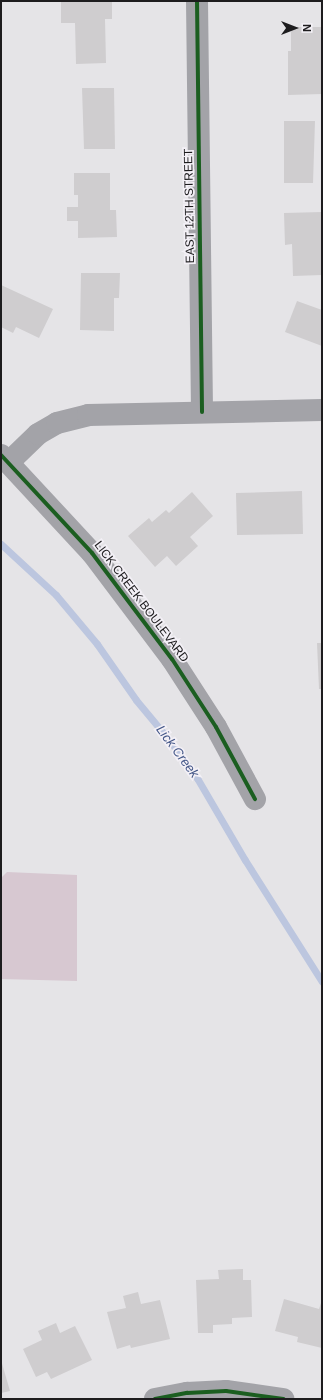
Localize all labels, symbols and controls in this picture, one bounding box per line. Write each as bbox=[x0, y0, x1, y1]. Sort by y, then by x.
north arrow bbox=[275, 8, 315, 48]
text: N bbox=[301, 24, 313, 32]
street label: EAST 12TH STREET bbox=[182, 149, 198, 263]
street label: LICK CREEK BOULEVARD bbox=[91, 539, 191, 665]
water label: Lick Creek bbox=[152, 723, 202, 781]

